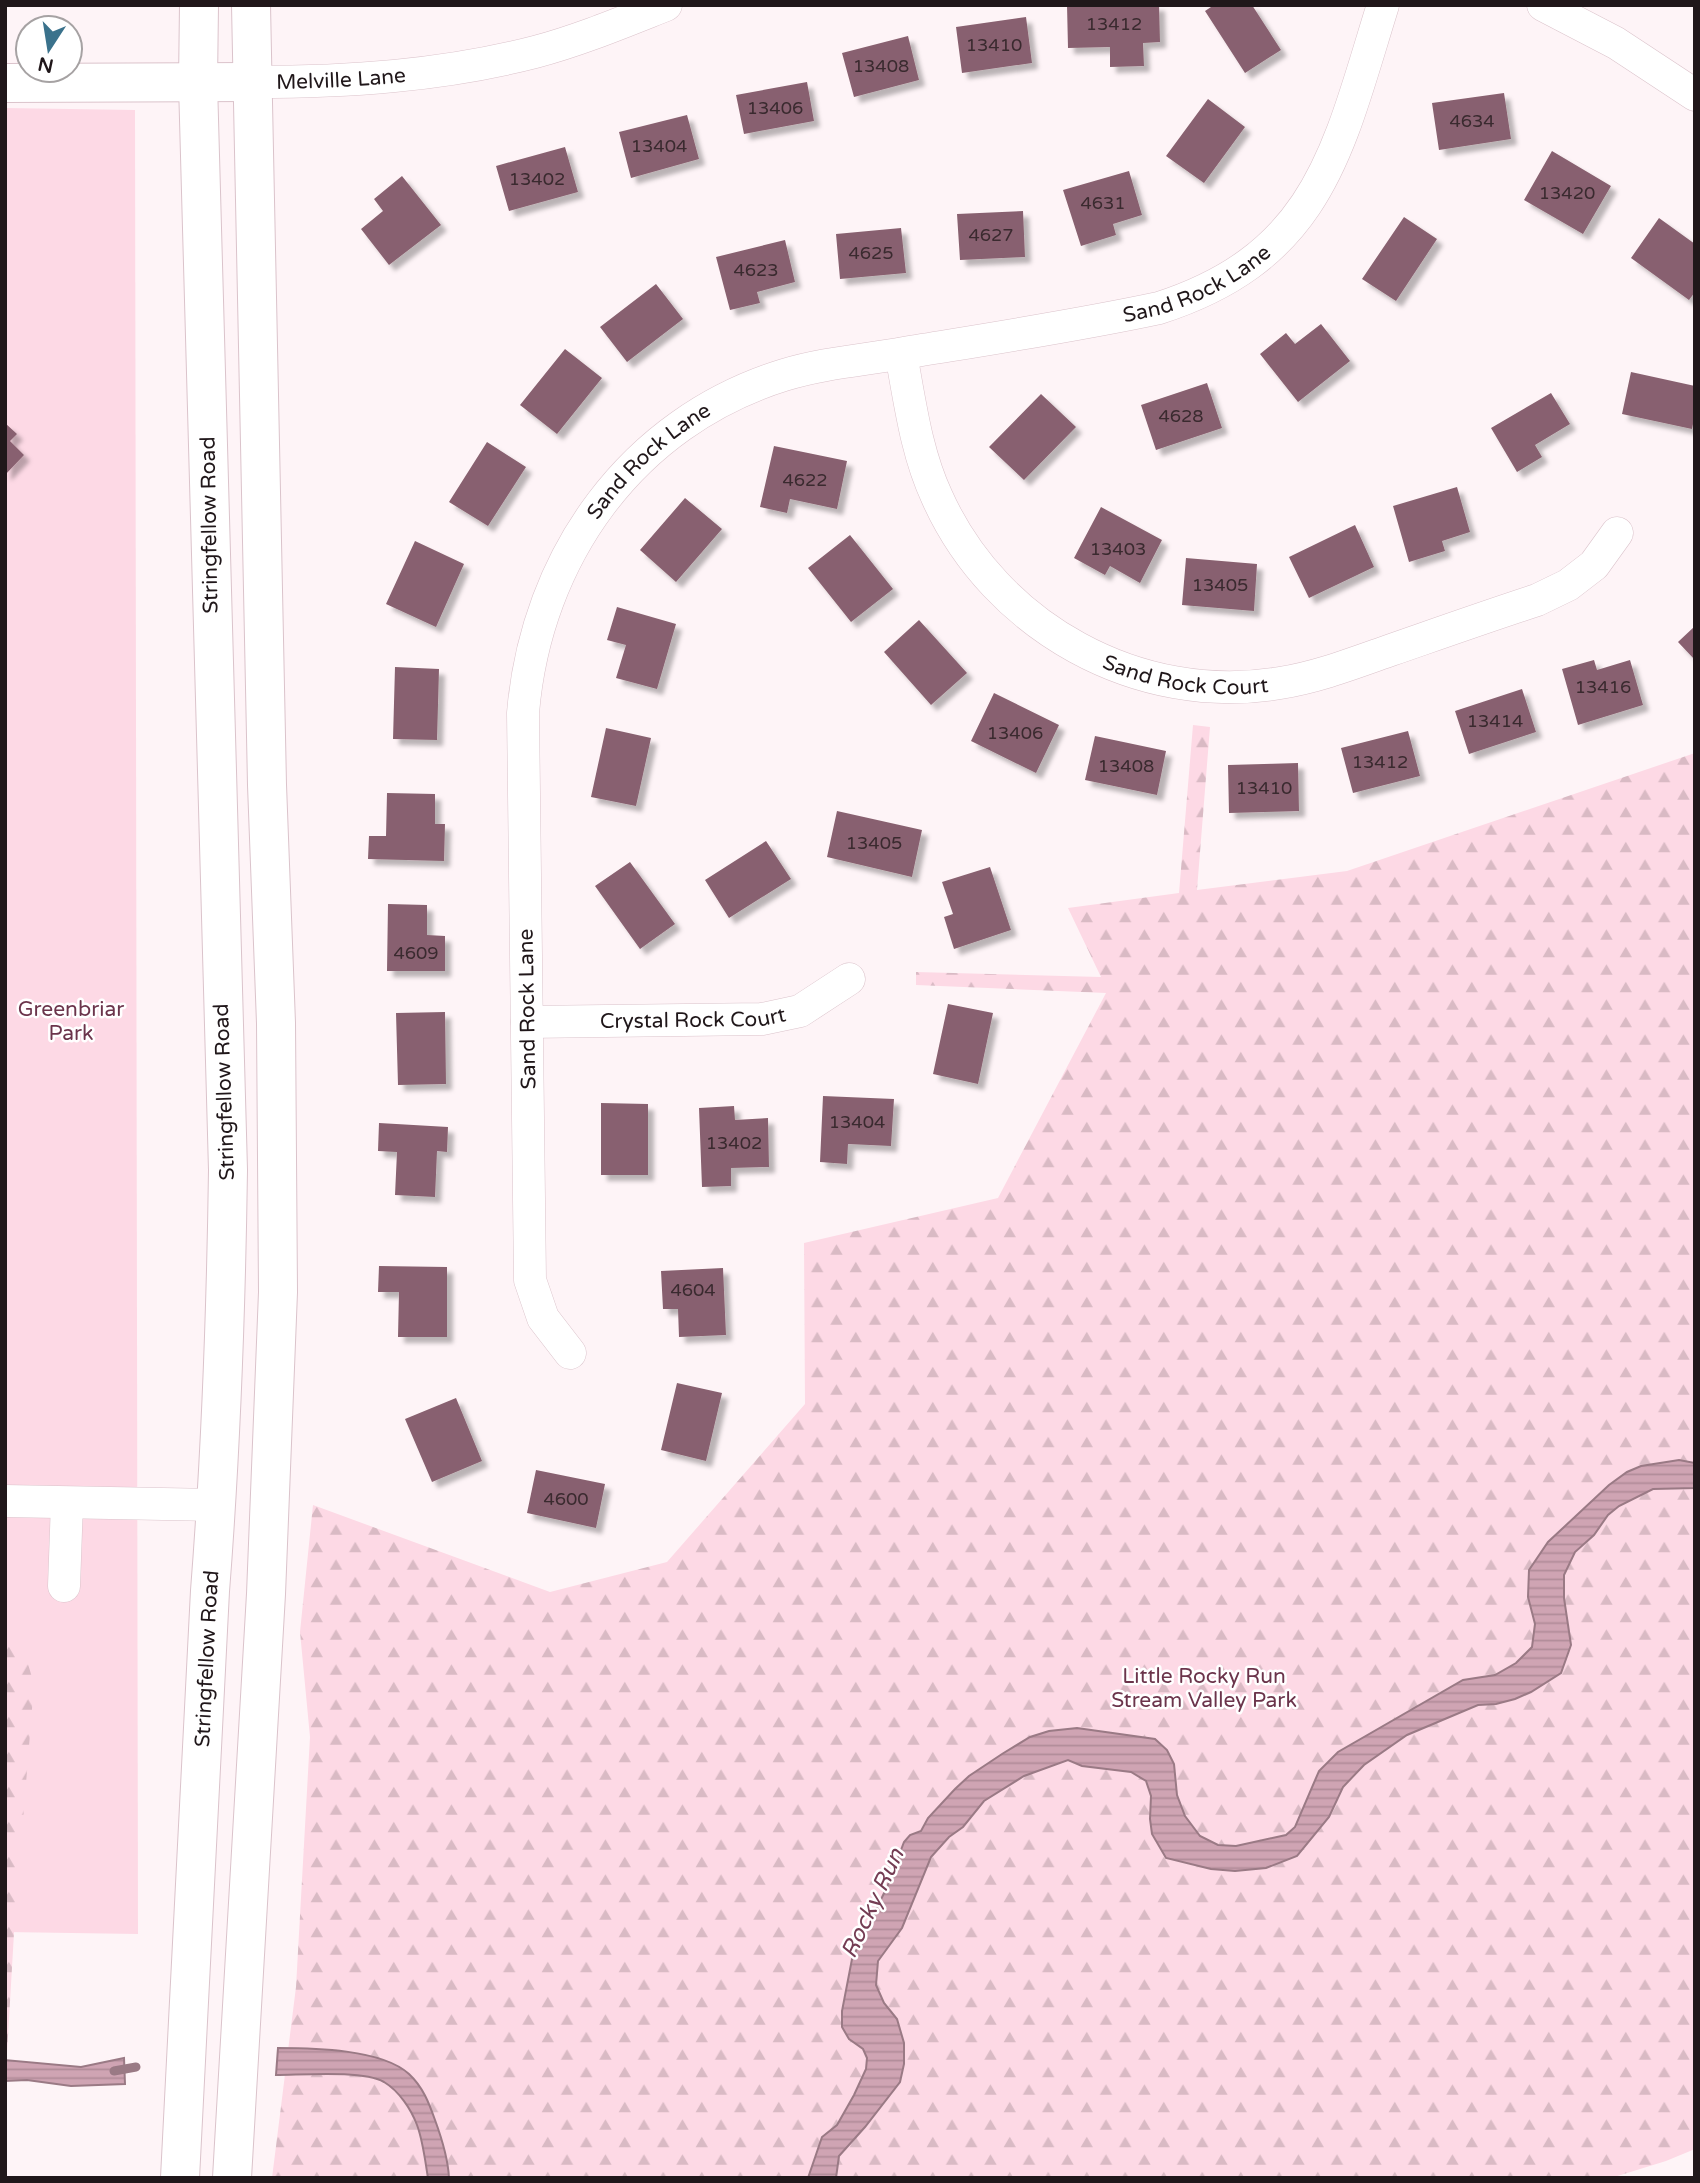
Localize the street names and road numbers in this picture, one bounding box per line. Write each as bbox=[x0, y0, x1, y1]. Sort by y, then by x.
street label: Melville Lane bbox=[276, 63, 407, 95]
street label: Sand Rock Lane bbox=[1121, 240, 1276, 328]
street label: Sand Rock Lane bbox=[582, 398, 715, 524]
street label: Stringfellow Road bbox=[195, 436, 224, 614]
street label: Sand Rock Court bbox=[1099, 650, 1270, 700]
street label: Sand Rock Lane bbox=[514, 928, 541, 1090]
street label: Crystal Rock Court bbox=[600, 1002, 788, 1034]
street label: Stringfellow Road bbox=[209, 1003, 240, 1181]
street label: Stringfellow Road bbox=[190, 1569, 225, 1748]

